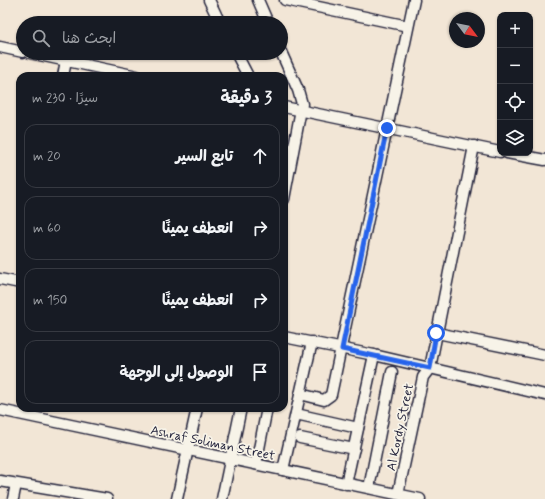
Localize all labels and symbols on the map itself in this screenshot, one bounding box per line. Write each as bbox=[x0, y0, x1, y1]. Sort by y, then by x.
north arrow bbox=[449, 12, 485, 48]
route end bbox=[378, 119, 396, 137]
route start bbox=[427, 324, 445, 342]
street label: Al Kordy Street bbox=[383, 382, 418, 473]
street label: Ashraf Soliman Street bbox=[149, 422, 276, 465]

